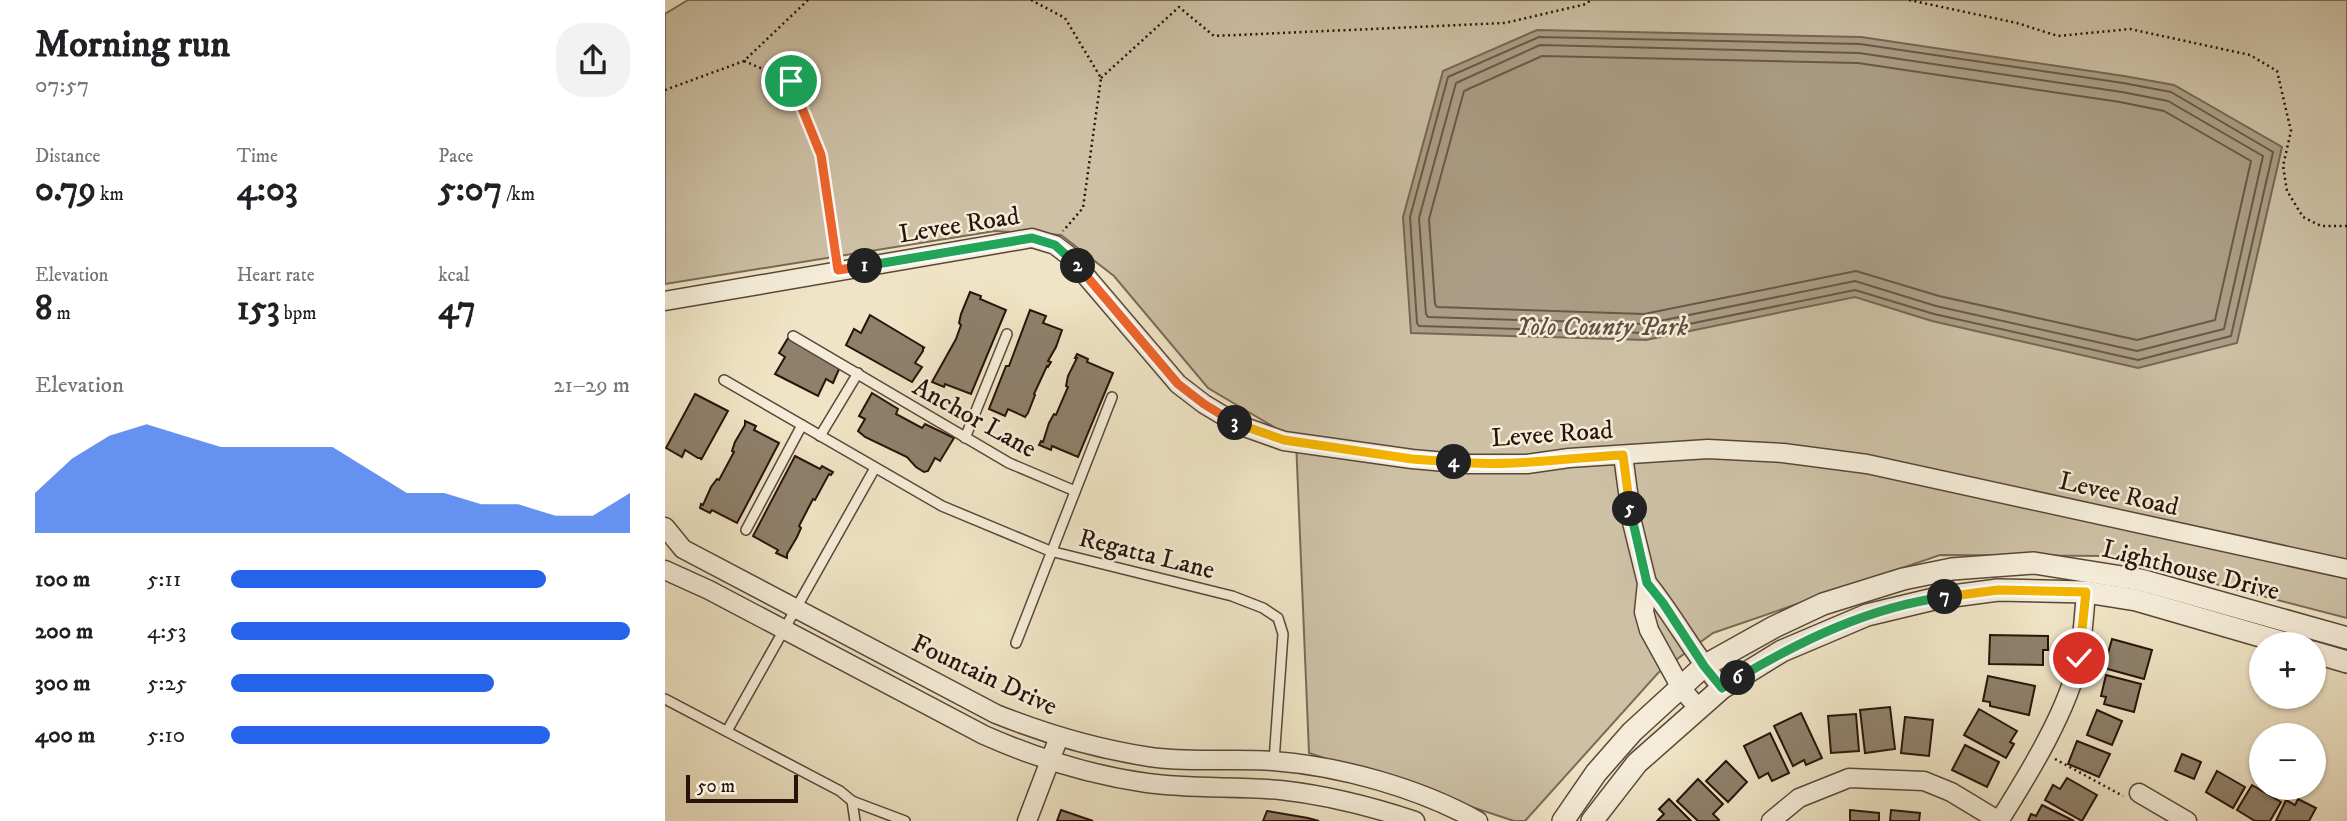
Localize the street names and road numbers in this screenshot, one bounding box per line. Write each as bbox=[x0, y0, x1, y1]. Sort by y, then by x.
street label: Levee Road bbox=[896, 200, 1022, 251]
street label: Anchor Lane bbox=[907, 371, 1042, 466]
street label: Levee Road bbox=[1490, 414, 1614, 455]
street label: Levee Road bbox=[2056, 465, 2182, 524]
street label: Regatta Lane bbox=[1075, 522, 1218, 587]
street label: Lighthouse Drive bbox=[2099, 532, 2283, 608]
street label: Fountain Drive bbox=[906, 627, 1062, 723]

